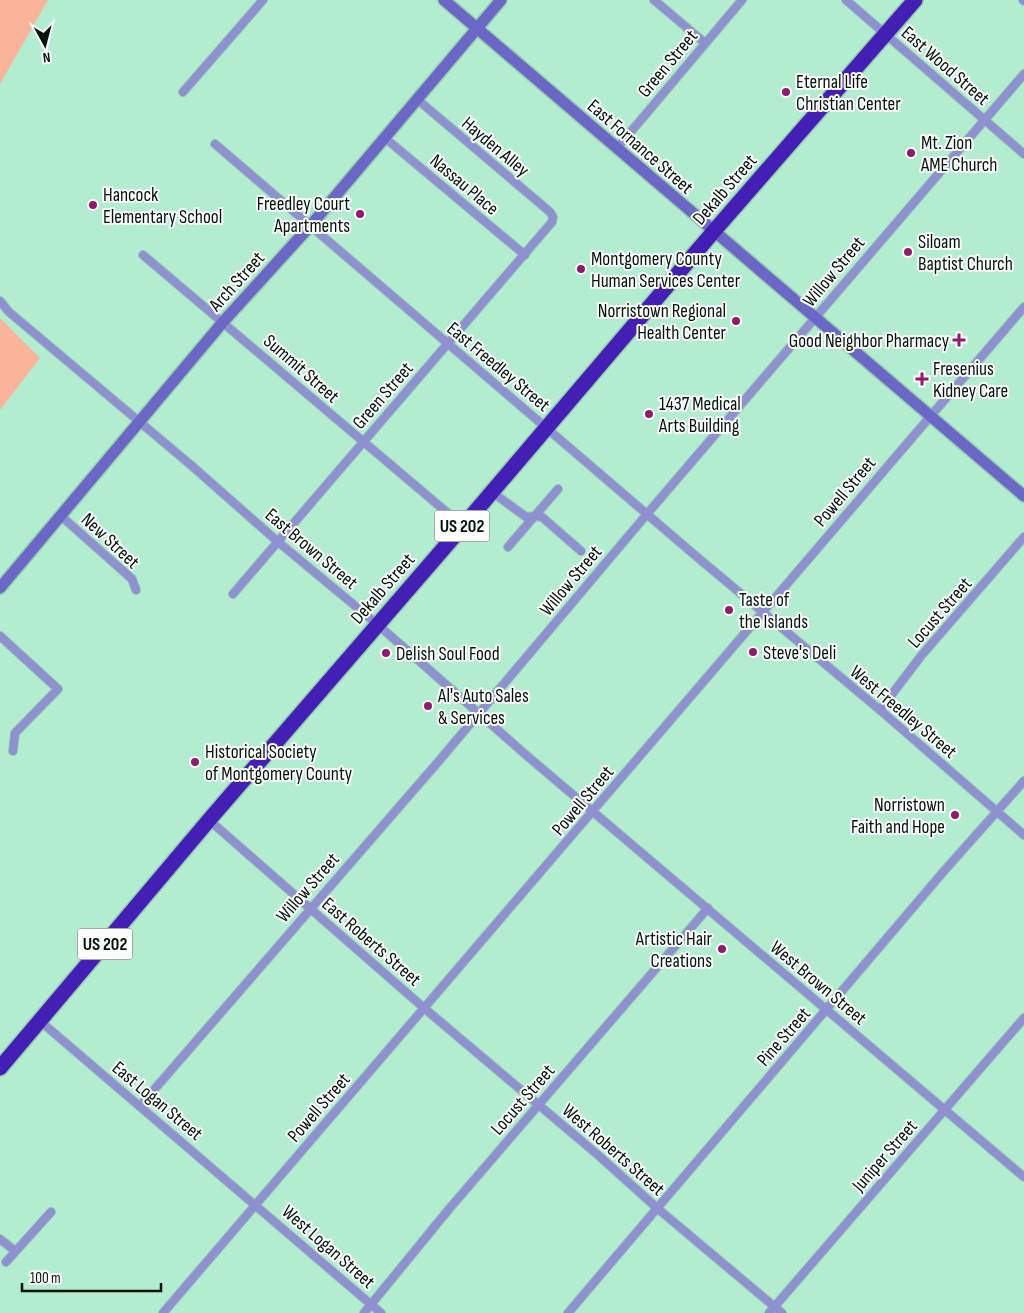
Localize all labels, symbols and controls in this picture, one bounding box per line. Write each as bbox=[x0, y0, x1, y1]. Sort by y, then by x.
north arrow bbox=[20, 20, 70, 70]
street label: East Wood Street bbox=[896, 22, 994, 111]
street label: Green Street bbox=[633, 25, 703, 102]
text: N bbox=[42, 49, 51, 66]
place label: Eternal Life Christian Center bbox=[796, 71, 901, 116]
marker: Eternal Life Christian Center bbox=[780, 86, 792, 98]
street label: East Fornance Street bbox=[582, 95, 698, 199]
street label: Hayden Alley bbox=[457, 112, 534, 182]
place label: Mt. Zion AME Church bbox=[920, 132, 997, 177]
marker: Mt. Zion AME Church bbox=[905, 147, 917, 159]
street label: Nassau Place bbox=[425, 150, 503, 221]
street label: Dekalb Street bbox=[688, 150, 762, 230]
place label: Hancock Elementary School bbox=[103, 184, 222, 229]
place label: Freedley Court Apartments bbox=[257, 193, 350, 238]
marker: Hancock Elementary School bbox=[87, 199, 99, 211]
marker: Freedley Court Apartments bbox=[354, 208, 366, 220]
place label: Siloam Baptist Church bbox=[918, 231, 1013, 276]
street label: Willow Street bbox=[798, 232, 870, 312]
marker: Siloam Baptist Church bbox=[902, 246, 914, 258]
street label: Arch Street bbox=[204, 247, 270, 317]
place label: Montgomery County Human Services Center bbox=[591, 248, 741, 293]
marker: Montgomery County Human Services Center bbox=[575, 263, 587, 275]
place label: Norristown Regional Health Center bbox=[598, 300, 727, 345]
marker: Norristown Regional Health Center bbox=[730, 315, 742, 327]
street label: East Freedley Street bbox=[442, 317, 554, 417]
street label: Summit Street bbox=[258, 330, 344, 408]
place label: Good Neighbor Pharmacy bbox=[789, 330, 950, 353]
marker: Good Neighbor Pharmacy bbox=[953, 334, 965, 346]
street label: Green Street bbox=[348, 358, 419, 434]
place label: Fresenius Kidney Care bbox=[933, 358, 1008, 403]
marker: Fresenius Kidney Care bbox=[915, 372, 929, 386]
place label: 1437 Medical Arts Building bbox=[658, 393, 741, 438]
marker: 1437 Medical Arts Building bbox=[643, 408, 655, 420]
street label: Powell Street bbox=[809, 452, 881, 532]
street label: East Brown Street bbox=[260, 504, 362, 595]
street label: New Street bbox=[76, 508, 144, 574]
road number: US 202 bbox=[434, 511, 490, 542]
street label: Willow Street bbox=[535, 541, 607, 621]
street label: Dekalb Street bbox=[346, 549, 420, 629]
street label: Locust Street bbox=[903, 573, 977, 653]
place label: Taste of the Islands bbox=[739, 589, 808, 634]
marker: Taste of the Islands bbox=[723, 604, 735, 616]
place label: Steve's Deli bbox=[763, 642, 836, 665]
place label: Delish Soul Food bbox=[396, 643, 500, 666]
marker: Steve's Deli bbox=[747, 646, 759, 658]
marker: Delish Soul Food bbox=[380, 647, 392, 659]
street label: West Freedley Street bbox=[845, 661, 961, 764]
place label: Al's Auto Sales & Services bbox=[437, 685, 529, 730]
marker: Al's Auto Sales & Services bbox=[422, 700, 434, 712]
place label: Historical Society of Montgomery County bbox=[205, 741, 353, 786]
marker: Historical Society of Montgomery County bbox=[189, 756, 201, 768]
street label: Powell Street bbox=[547, 761, 619, 841]
place label: Norristown Faith and Hope bbox=[851, 794, 945, 839]
marker: Norristown Faith and Hope bbox=[949, 809, 961, 821]
street label: Willow Street bbox=[272, 848, 345, 927]
street label: East Roberts Street bbox=[317, 893, 425, 992]
place label: Artistic Hair Creations bbox=[635, 928, 713, 973]
road number: US 202 bbox=[78, 929, 132, 960]
street label: West Brown Street bbox=[765, 936, 871, 1030]
marker: Artistic Hair Creations bbox=[716, 943, 728, 955]
street label: Pine Street bbox=[752, 1003, 816, 1071]
street label: East Logan Street bbox=[107, 1057, 207, 1146]
street label: Locust Street bbox=[486, 1060, 560, 1140]
street label: Powell Street bbox=[283, 1069, 356, 1147]
street label: West Roberts Street bbox=[557, 1099, 669, 1201]
street label: Juniper Street bbox=[847, 1115, 923, 1197]
street label: West Logan Street bbox=[277, 1200, 379, 1294]
scale bar bbox=[22, 1260, 161, 1292]
text: 100 m bbox=[30, 1269, 61, 1288]

